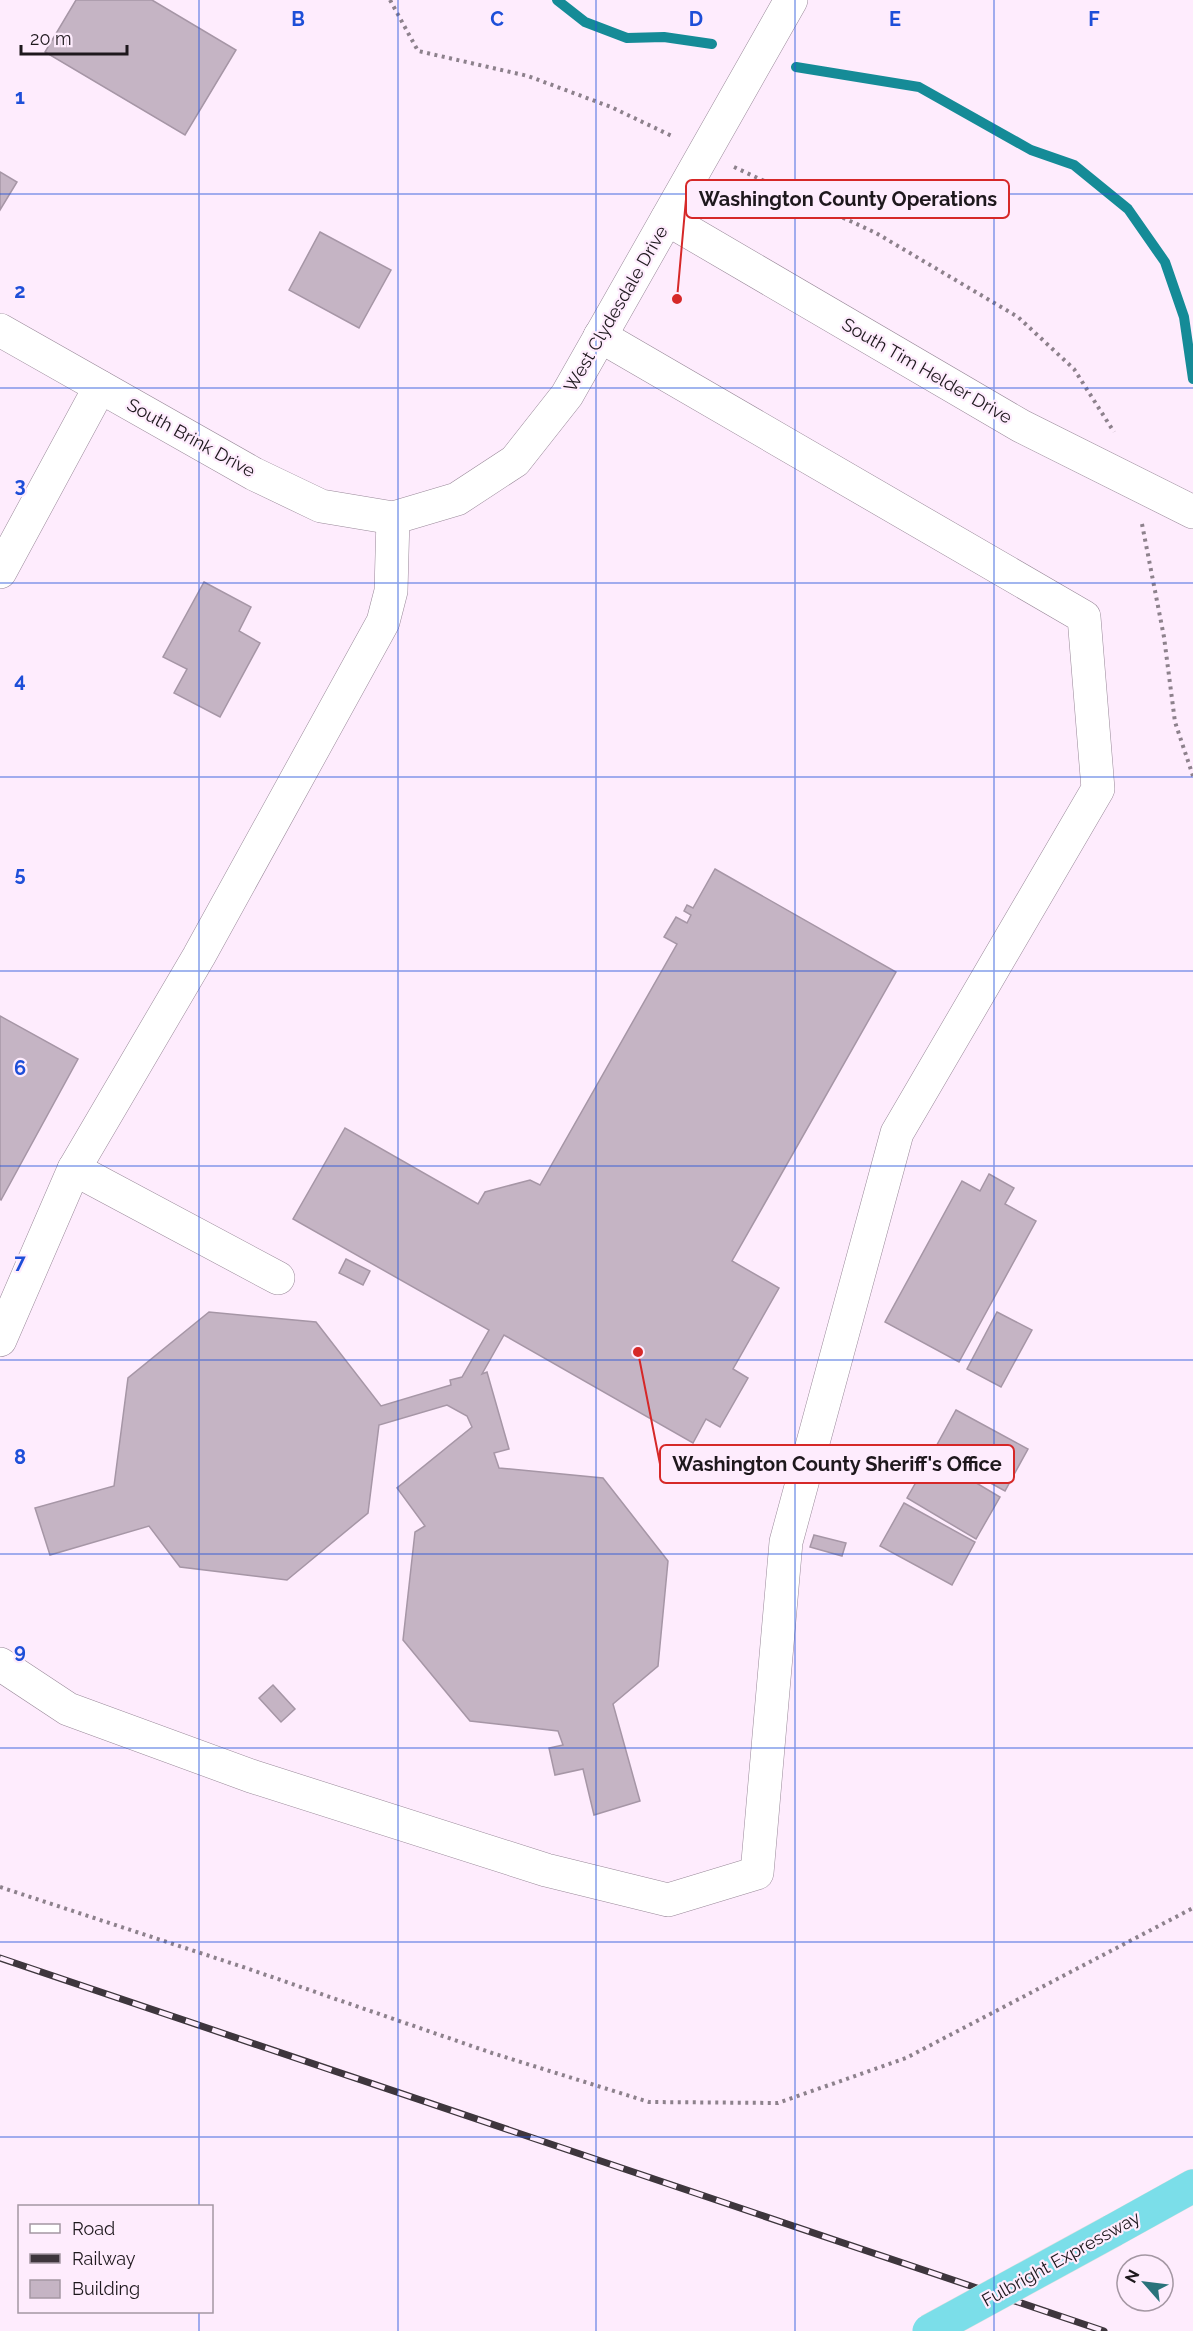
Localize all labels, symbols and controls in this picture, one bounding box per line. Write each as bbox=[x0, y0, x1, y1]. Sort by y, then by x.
text: B bbox=[291, 7, 305, 31]
text: C bbox=[490, 7, 504, 31]
text: D bbox=[689, 7, 703, 31]
text: E bbox=[889, 7, 901, 31]
text: F bbox=[1088, 7, 1100, 31]
scale bar bbox=[21, 18, 128, 56]
text: 20 m bbox=[30, 28, 72, 49]
text: 1 bbox=[15, 85, 25, 109]
callout: Washington County Operations bbox=[686, 180, 1009, 218]
text: Washington County Operations bbox=[699, 187, 997, 211]
street label: West Clydesdale Drive bbox=[559, 222, 672, 396]
text: 2 bbox=[14, 279, 26, 303]
street label: South Tim Helder Drive bbox=[839, 313, 1016, 428]
street label: South Brink Drive bbox=[124, 394, 259, 482]
text: 3 bbox=[14, 473, 26, 497]
text: 4 bbox=[14, 668, 26, 692]
text: 5 bbox=[14, 862, 26, 886]
text: 6 bbox=[14, 1056, 26, 1080]
text: 7 bbox=[14, 1250, 26, 1274]
text: 8 bbox=[14, 1445, 26, 1469]
callout: Washington County Sheriff's Office bbox=[660, 1445, 1014, 1483]
text: Washington County Sheriff's Office bbox=[672, 1452, 1002, 1476]
text: 9 bbox=[14, 1639, 26, 1663]
legend bbox=[18, 2205, 213, 2313]
street label: Fulbright Expressway bbox=[978, 2206, 1144, 2311]
text: Road bbox=[72, 2218, 115, 2239]
text: Railway bbox=[72, 2248, 136, 2269]
north arrow bbox=[1115, 2253, 1175, 2313]
text: N bbox=[1121, 2266, 1143, 2286]
text: Building bbox=[72, 2278, 140, 2299]

